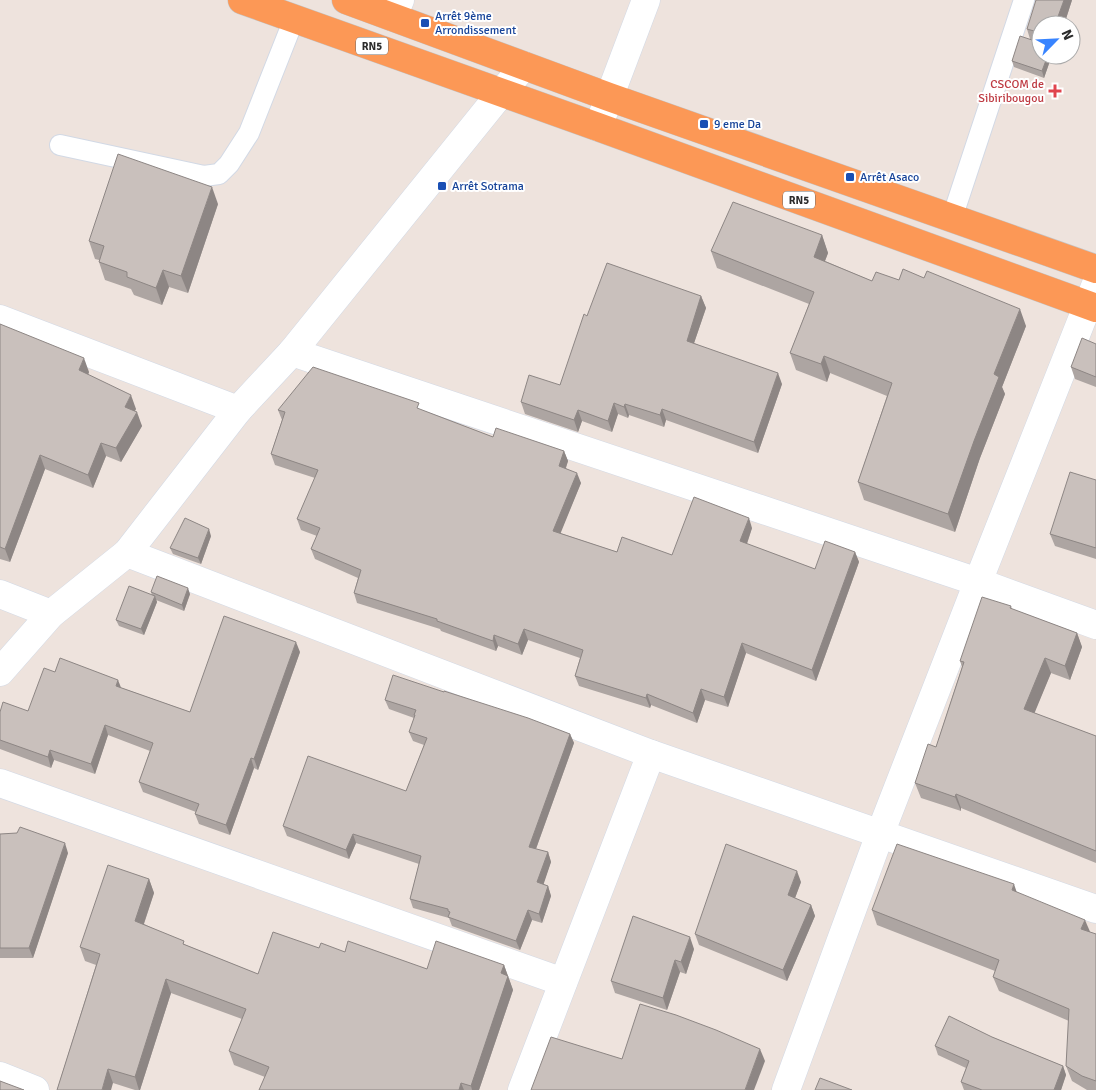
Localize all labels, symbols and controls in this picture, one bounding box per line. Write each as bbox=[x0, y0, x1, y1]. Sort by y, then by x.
place label: Arrêt 9ème Arrondissement bbox=[435, 9, 516, 38]
north arrow bbox=[1031, 15, 1081, 65]
marker: Arrêt 9ème Arrondissement bbox=[419, 17, 431, 29]
text: N bbox=[1058, 27, 1077, 43]
road number: RN5 bbox=[356, 37, 388, 54]
place label: CSCOM de Sibiribougou bbox=[978, 77, 1044, 106]
marker: CSCOM de Sibiribougou bbox=[1048, 84, 1062, 98]
place label: 9 eme Da bbox=[714, 117, 761, 132]
marker: 9 eme Da bbox=[698, 118, 710, 130]
place label: Arrêt Asaco bbox=[860, 170, 919, 185]
marker: Arrêt Asaco bbox=[844, 171, 856, 183]
place label: Arrêt Sotrama bbox=[452, 179, 524, 194]
marker: Arrêt Sotrama bbox=[436, 180, 448, 192]
road number: RN5 bbox=[783, 192, 815, 208]

